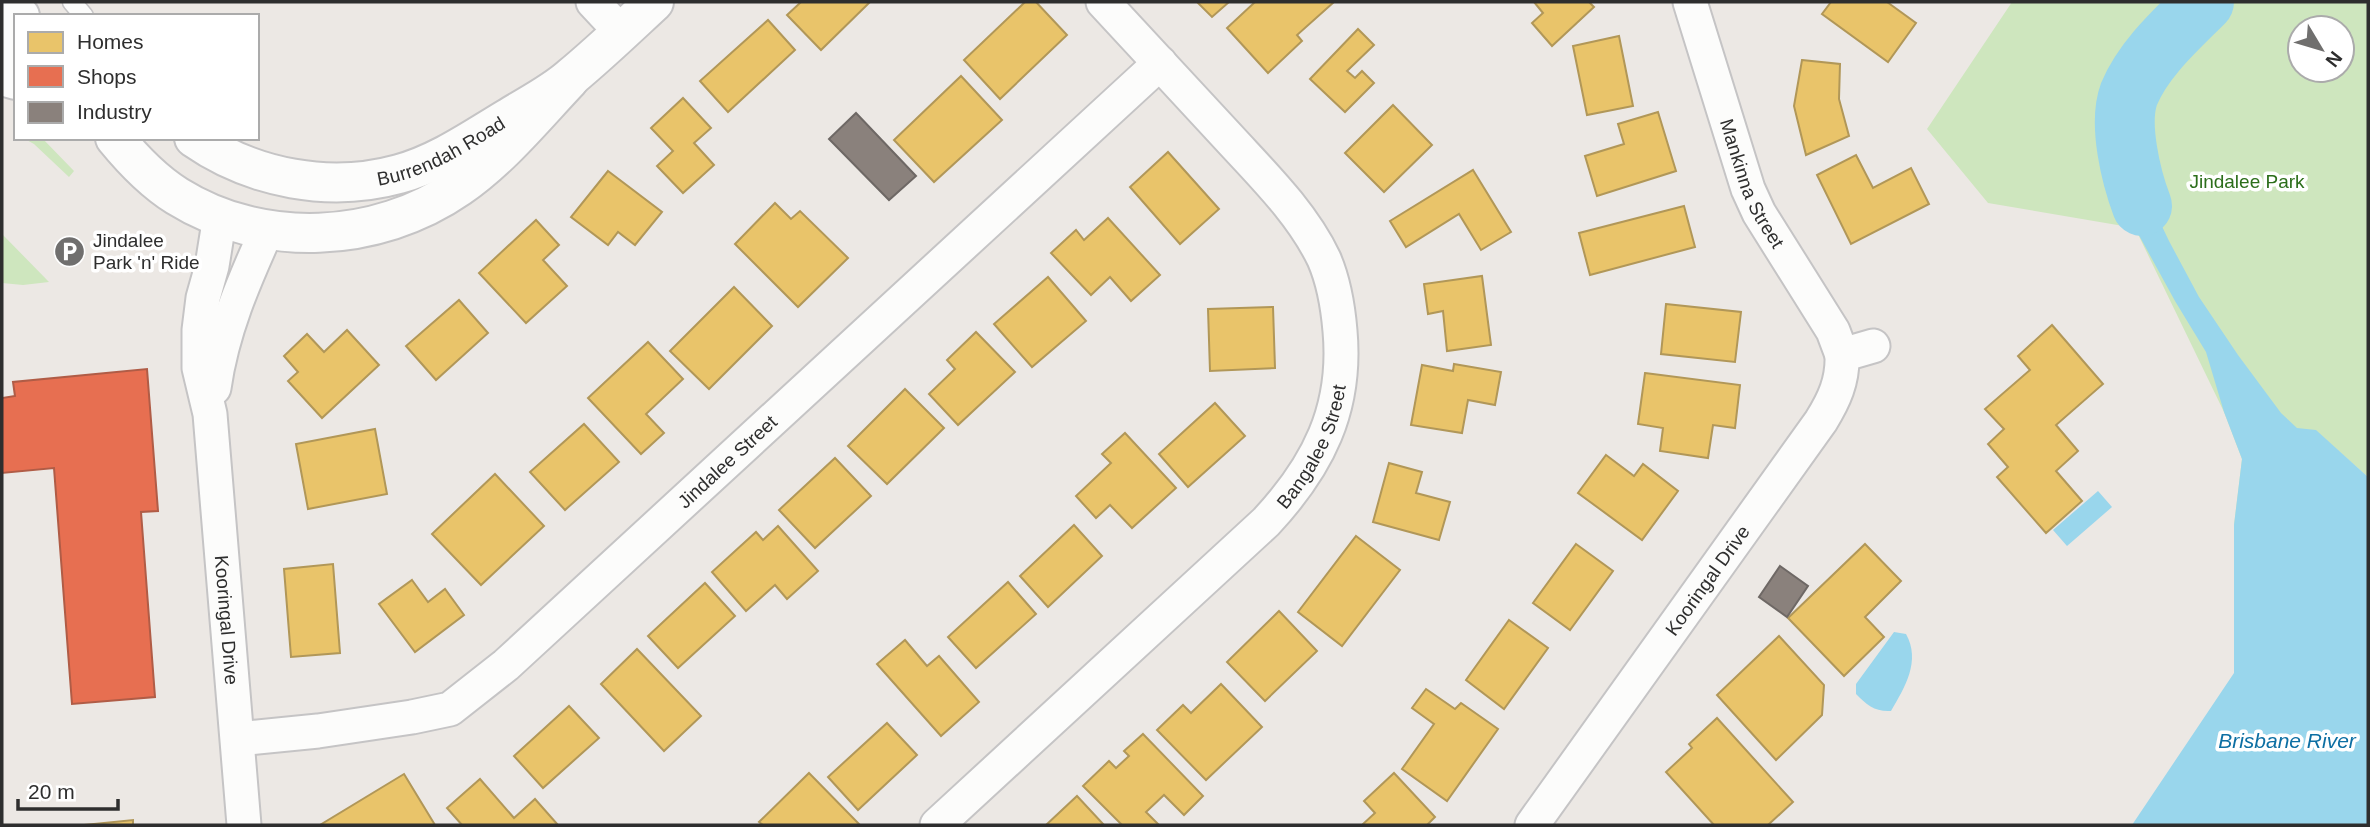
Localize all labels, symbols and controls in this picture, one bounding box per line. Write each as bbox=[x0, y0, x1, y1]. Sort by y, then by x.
legend bbox=[14, 14, 259, 140]
north arrow bbox=[2286, 14, 2356, 84]
text: Homes bbox=[77, 30, 144, 53]
text: N bbox=[2322, 47, 2347, 71]
text: Shops bbox=[77, 65, 137, 88]
text: Industry bbox=[77, 100, 152, 123]
street label: Burrendah Road bbox=[375, 112, 509, 190]
street label: Mankinna Street bbox=[1716, 116, 1789, 253]
park label: Jindalee Park bbox=[2189, 171, 2305, 192]
place label: Jindalee Park 'n' Ride bbox=[93, 230, 200, 273]
parking icon: Jindalee Park 'n' Ride bbox=[53, 234, 87, 268]
street label: Bangalee Street bbox=[1273, 382, 1350, 513]
street label: Jindalee Street bbox=[674, 411, 782, 513]
street label: Kooringal Drive bbox=[1661, 521, 1754, 639]
street label: Kooringal Drive bbox=[211, 554, 242, 686]
water label: Brisbane River bbox=[2218, 729, 2357, 752]
scale bar bbox=[18, 768, 117, 812]
text: 20 m bbox=[28, 780, 75, 803]

